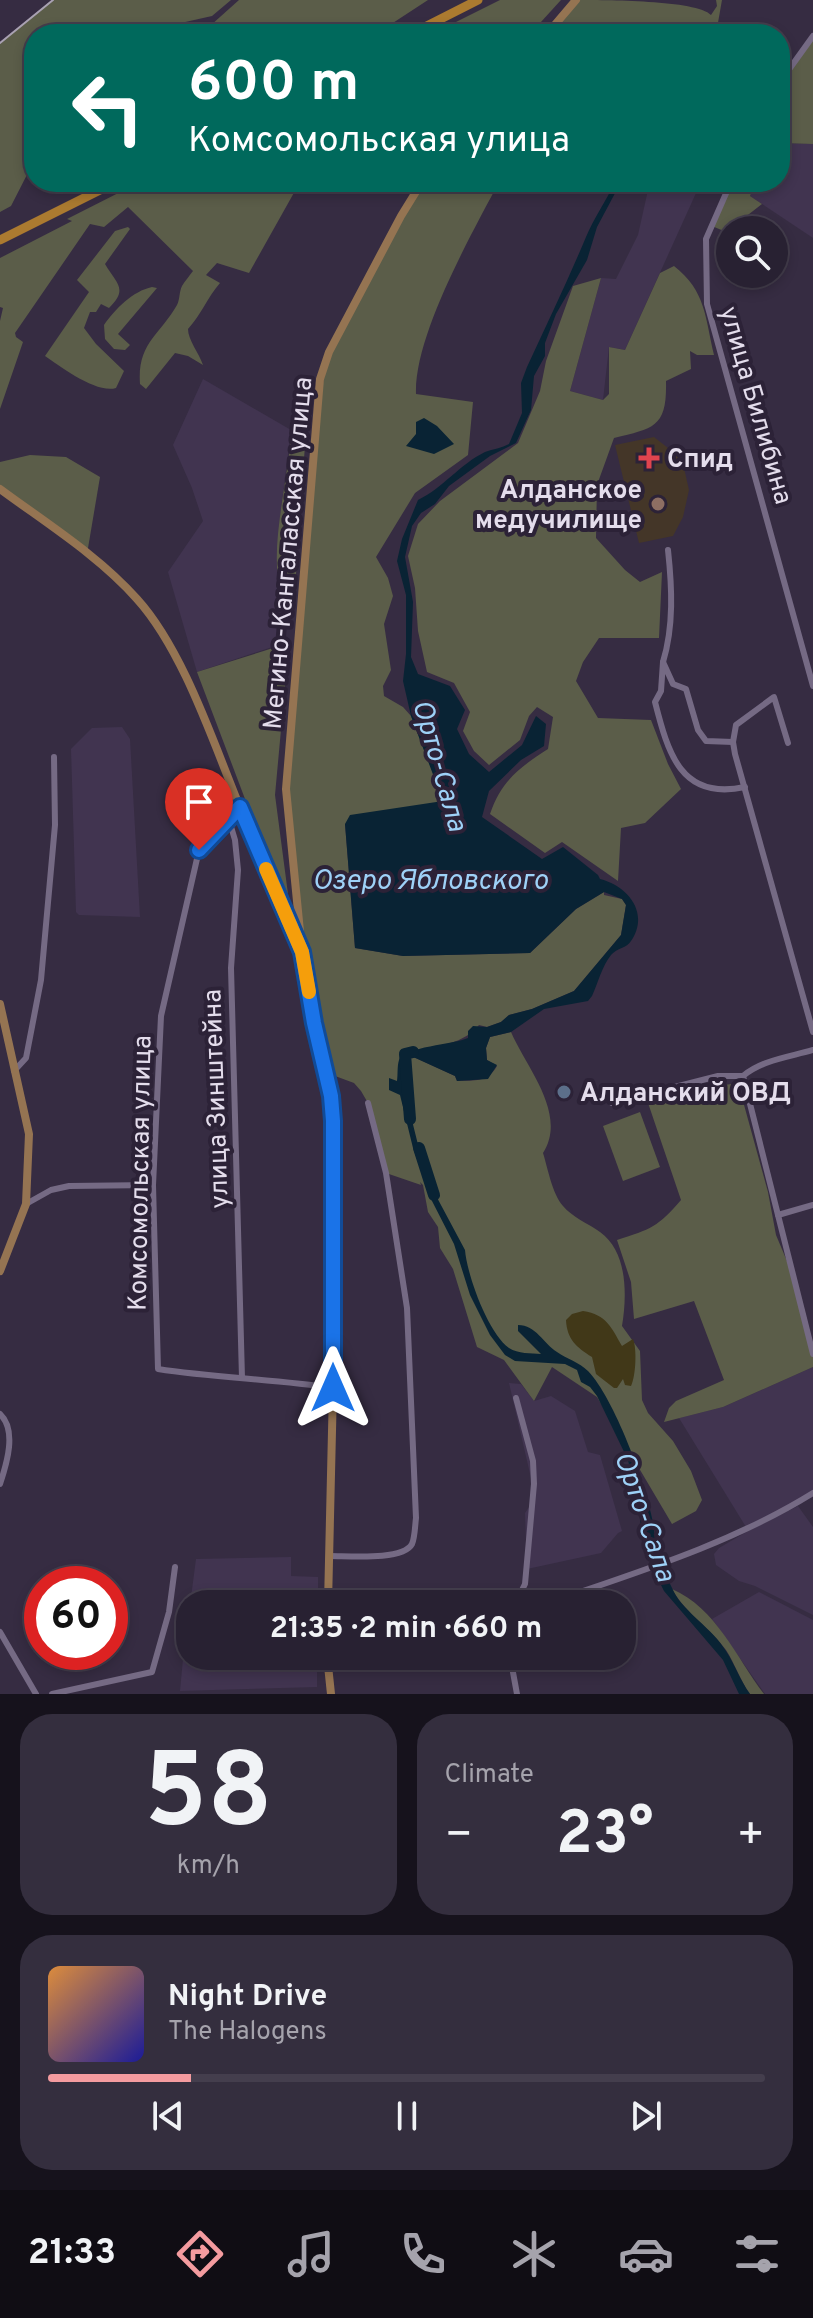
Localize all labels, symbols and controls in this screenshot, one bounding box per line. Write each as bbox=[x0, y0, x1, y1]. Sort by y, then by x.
text: 600 m bbox=[188, 50, 359, 120]
icon: left bbox=[56, 56, 160, 160]
text: Комсомольская улица bbox=[188, 119, 570, 165]
map controls bbox=[716, 216, 788, 288]
button: search bbox=[716, 216, 788, 288]
street label: улица Билибина bbox=[711, 303, 799, 509]
street label: Мегино-Кангаласская улица bbox=[258, 376, 321, 731]
place label: Спид bbox=[667, 444, 733, 477]
marker: Спид bbox=[638, 447, 660, 469]
place label: Алданское медучилище bbox=[475, 475, 642, 538]
marker: Алданское медучилище bbox=[649, 495, 667, 513]
water label: Орто-Сала bbox=[402, 696, 474, 836]
pin bbox=[165, 768, 233, 850]
icon: arrive bbox=[177, 780, 221, 824]
water label: Озеро Ябловского bbox=[312, 864, 548, 900]
street label: улица Зинштейна bbox=[197, 988, 238, 1209]
street label: Комсомольская улица bbox=[123, 1035, 160, 1311]
place label: Алданский ОВД bbox=[580, 1078, 791, 1111]
marker: Алданский ОВД bbox=[555, 1083, 573, 1101]
position arrow bbox=[291, 1346, 375, 1430]
water label: Орто-Сала bbox=[604, 1447, 682, 1587]
speed limit sign: 60 bbox=[24, 1566, 128, 1670]
text: 21:35 · 2 min · 660 m bbox=[270, 1611, 542, 1648]
text: 58 bbox=[144, 1732, 273, 1864]
text: Climate bbox=[445, 1759, 534, 1792]
text: 23° bbox=[556, 1799, 654, 1875]
text: − bbox=[445, 1809, 473, 1865]
text: + bbox=[737, 1809, 765, 1865]
text: km/h bbox=[177, 1850, 240, 1883]
text: Night Drive bbox=[168, 1979, 327, 2016]
text: The Halogens bbox=[168, 2016, 327, 2049]
icon: previous bbox=[146, 2094, 190, 2138]
icon: pause bbox=[385, 2094, 429, 2138]
icon: next bbox=[624, 2094, 668, 2138]
icon: directions bbox=[172, 2226, 228, 2282]
icon: music bbox=[283, 2226, 339, 2282]
icon: phone bbox=[395, 2226, 451, 2282]
icon: climate bbox=[506, 2226, 562, 2282]
icon: car bbox=[618, 2226, 674, 2282]
icon: filters bbox=[729, 2226, 785, 2282]
text: 21:33 bbox=[28, 2231, 116, 2277]

